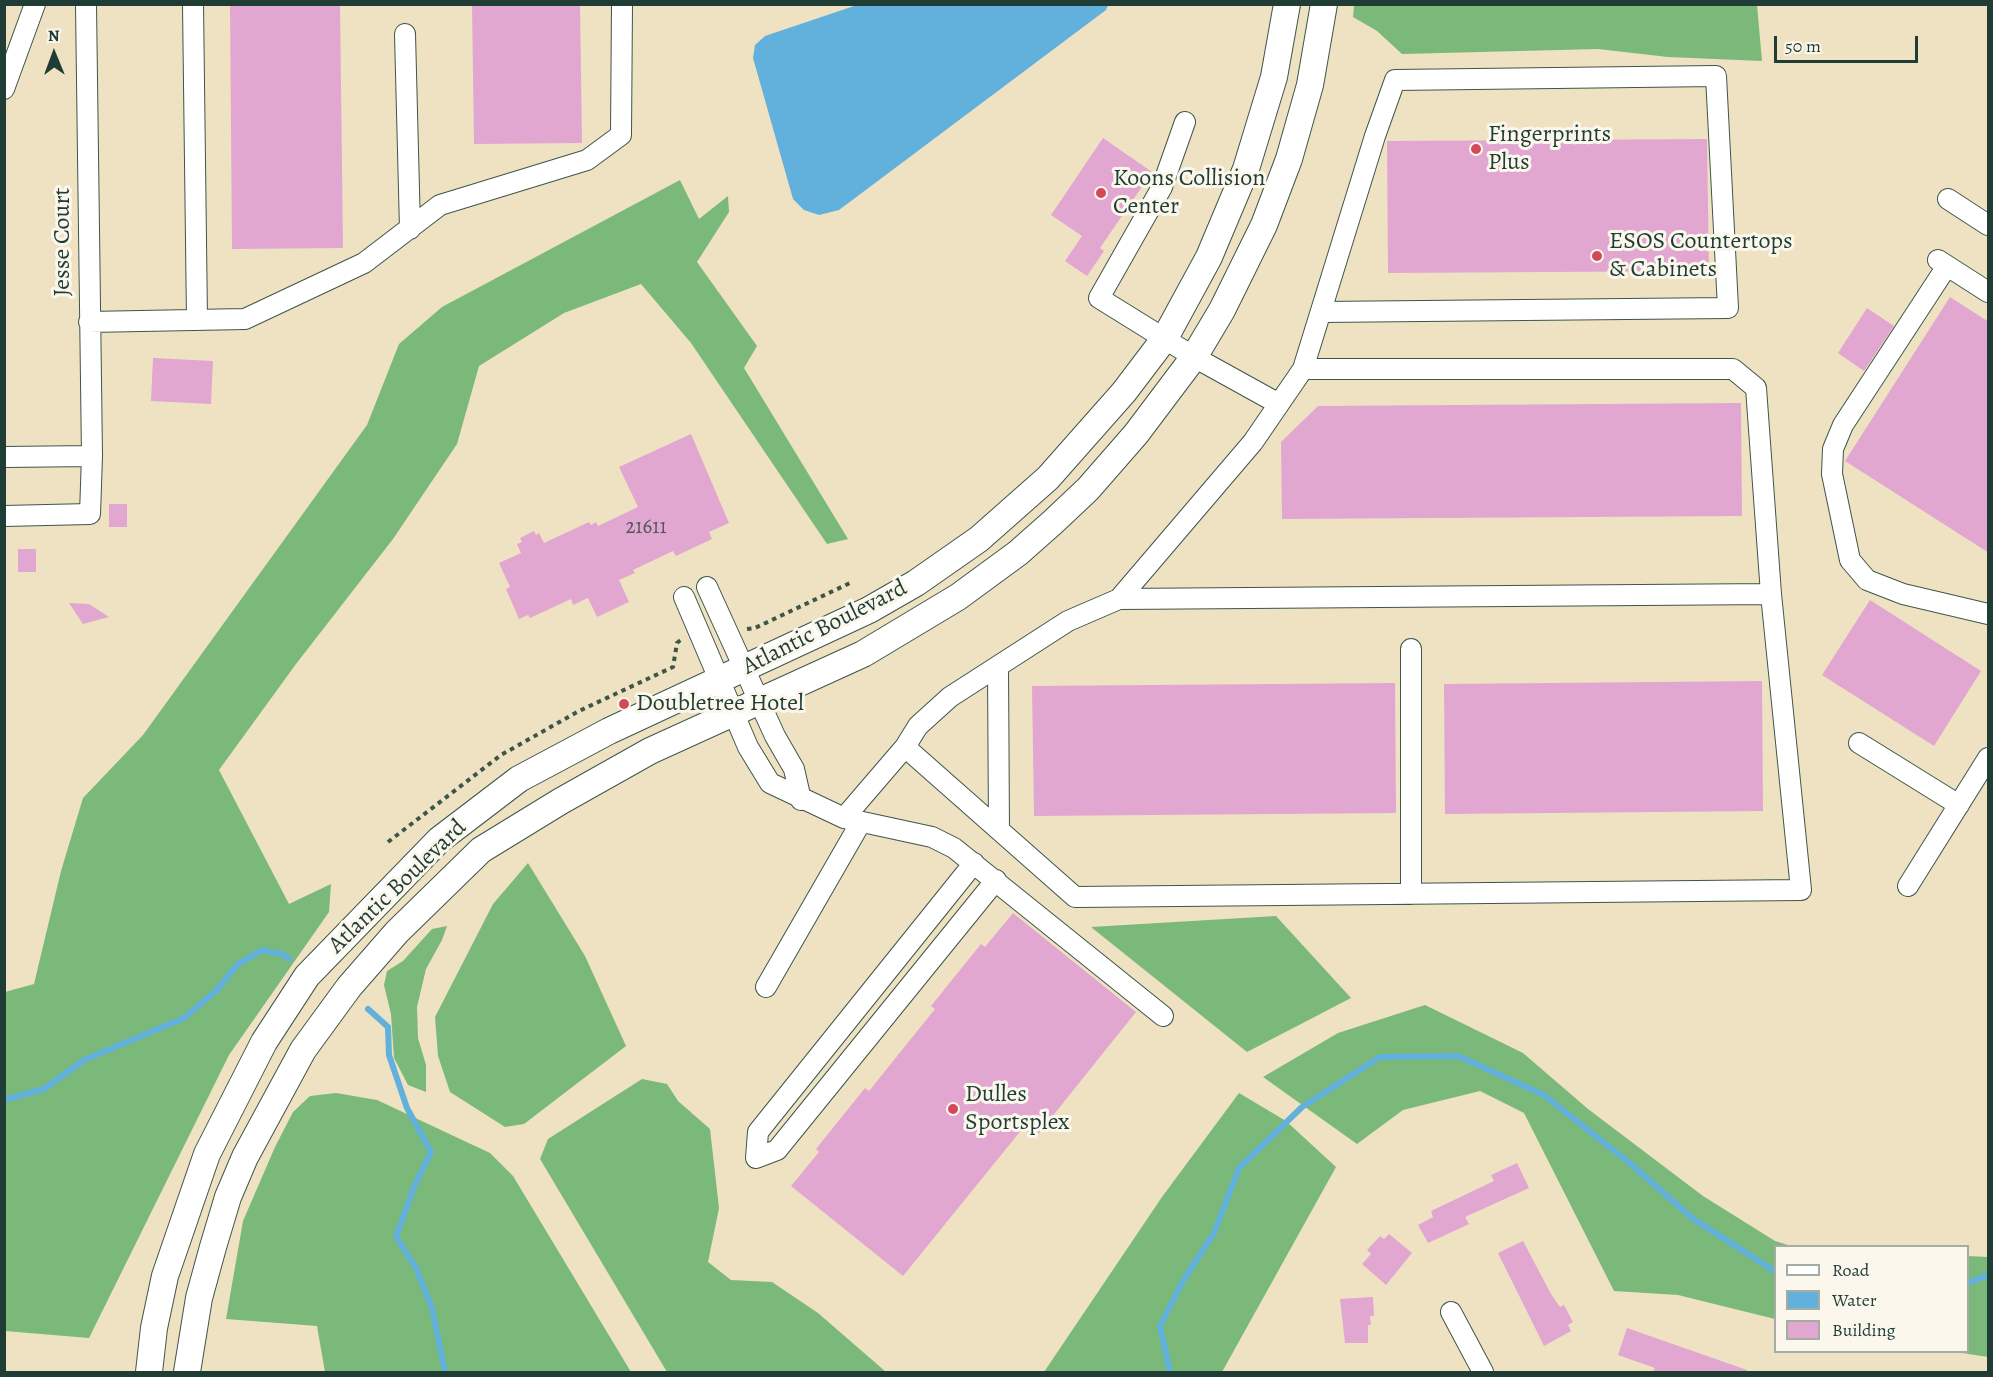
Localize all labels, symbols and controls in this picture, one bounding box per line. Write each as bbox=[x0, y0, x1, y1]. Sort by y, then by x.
north arrow bbox=[24, 24, 84, 84]
scale bar bbox=[1777, 24, 1921, 62]
text: N bbox=[48, 25, 60, 47]
text: 50 m bbox=[1785, 34, 1821, 58]
place label: Fingerprints Plus bbox=[1488, 121, 1611, 177]
marker: Fingerprints Plus bbox=[1469, 142, 1483, 156]
place label: Koons Collision Center bbox=[1113, 165, 1265, 221]
marker: Koons Collision Center bbox=[1094, 186, 1108, 200]
street label: Jesse Court bbox=[49, 187, 77, 297]
place label: ESOS Countertops & Cabinets bbox=[1609, 228, 1793, 284]
marker: ESOS Countertops & Cabinets bbox=[1590, 249, 1604, 263]
house number: 21611 bbox=[625, 515, 667, 541]
street label: Atlantic Boulevard bbox=[738, 574, 912, 682]
place label: Doubletree Hotel bbox=[636, 690, 804, 718]
marker: Doubletree Hotel bbox=[617, 697, 631, 711]
street label: Atlantic Boulevard bbox=[323, 814, 473, 960]
place label: Dulles Sportsplex bbox=[965, 1081, 1069, 1137]
marker: Dulles Sportsplex bbox=[946, 1102, 960, 1116]
legend bbox=[1774, 1245, 1969, 1353]
text: Road bbox=[1832, 1258, 1869, 1282]
text: Water bbox=[1832, 1288, 1877, 1312]
text: Building bbox=[1832, 1318, 1896, 1342]

